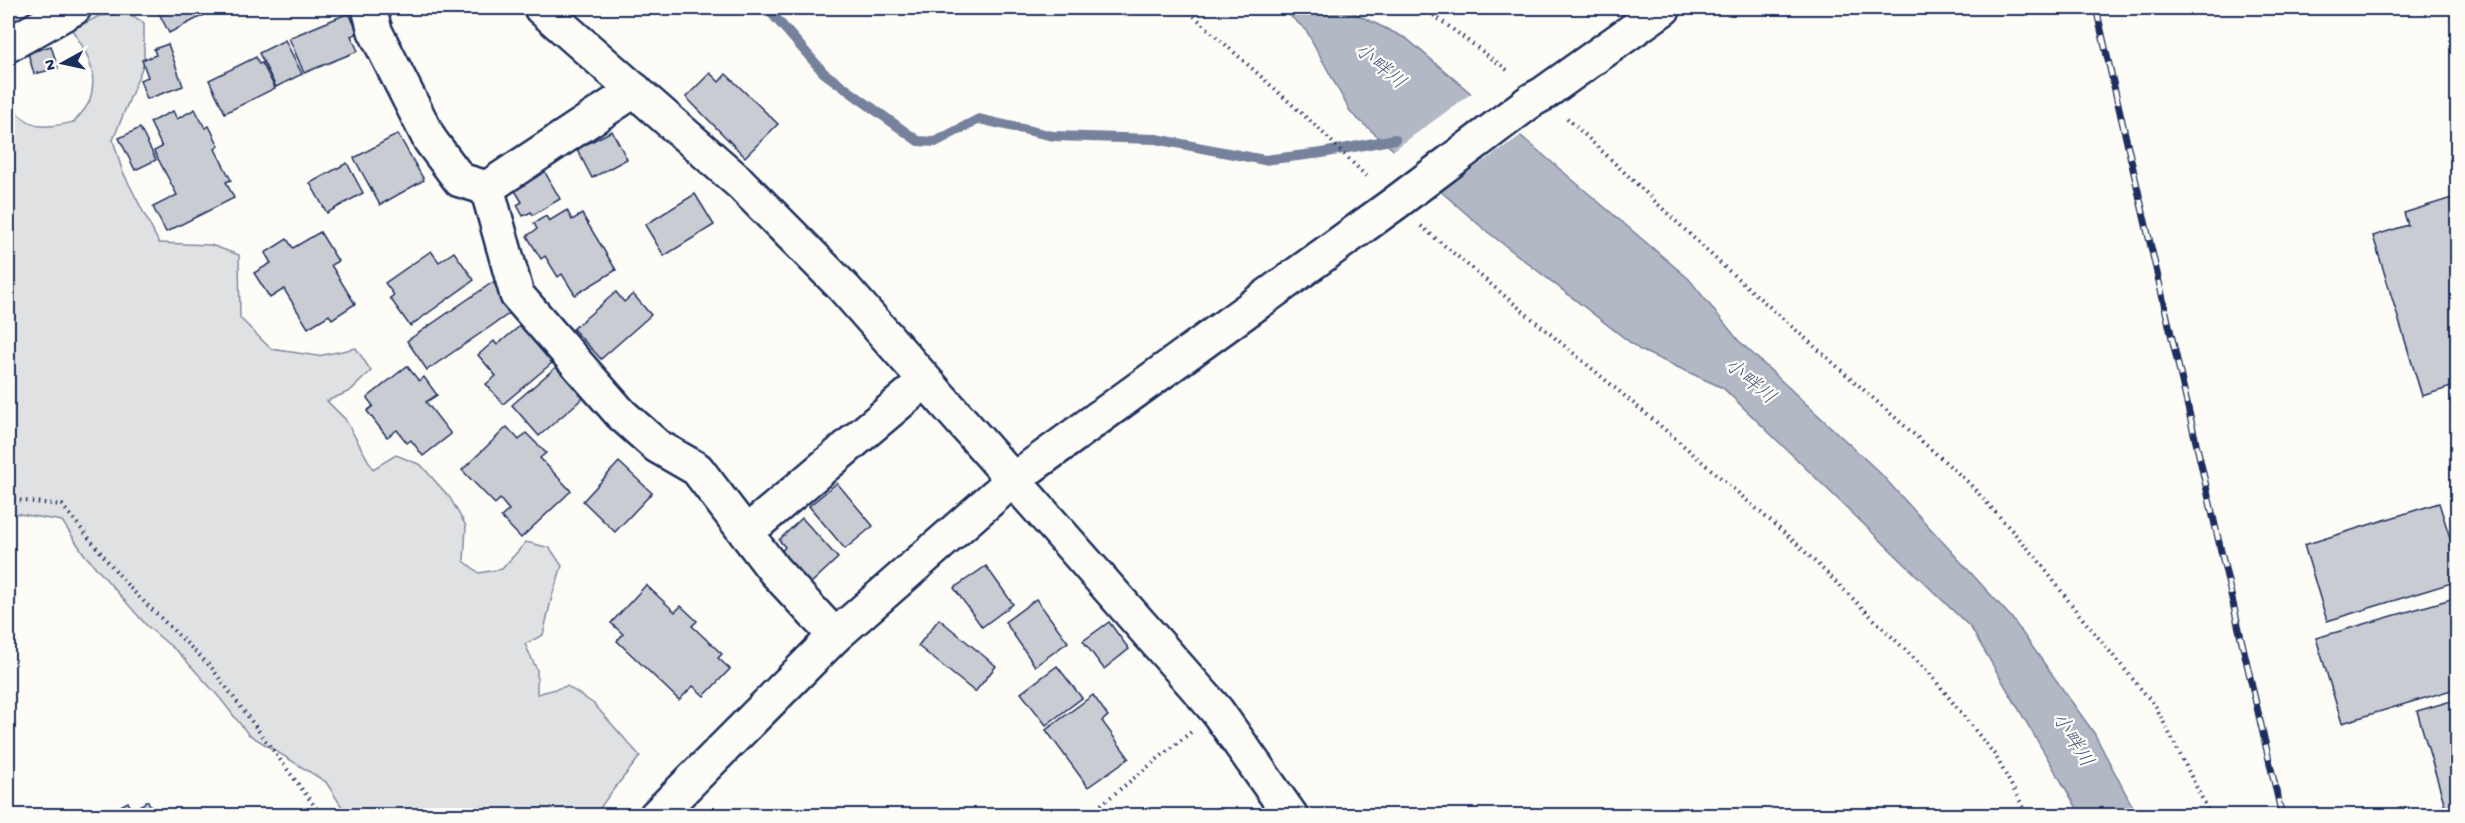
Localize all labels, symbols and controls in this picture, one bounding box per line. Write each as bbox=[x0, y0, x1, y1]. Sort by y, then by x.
north arrow bbox=[33, 33, 93, 93]
water label: 小畔川 bbox=[1348, 38, 1410, 96]
text: N bbox=[41, 58, 62, 71]
water label: 小畔川 bbox=[1718, 353, 1780, 411]
water label: 小畔川 bbox=[2045, 708, 2098, 772]

